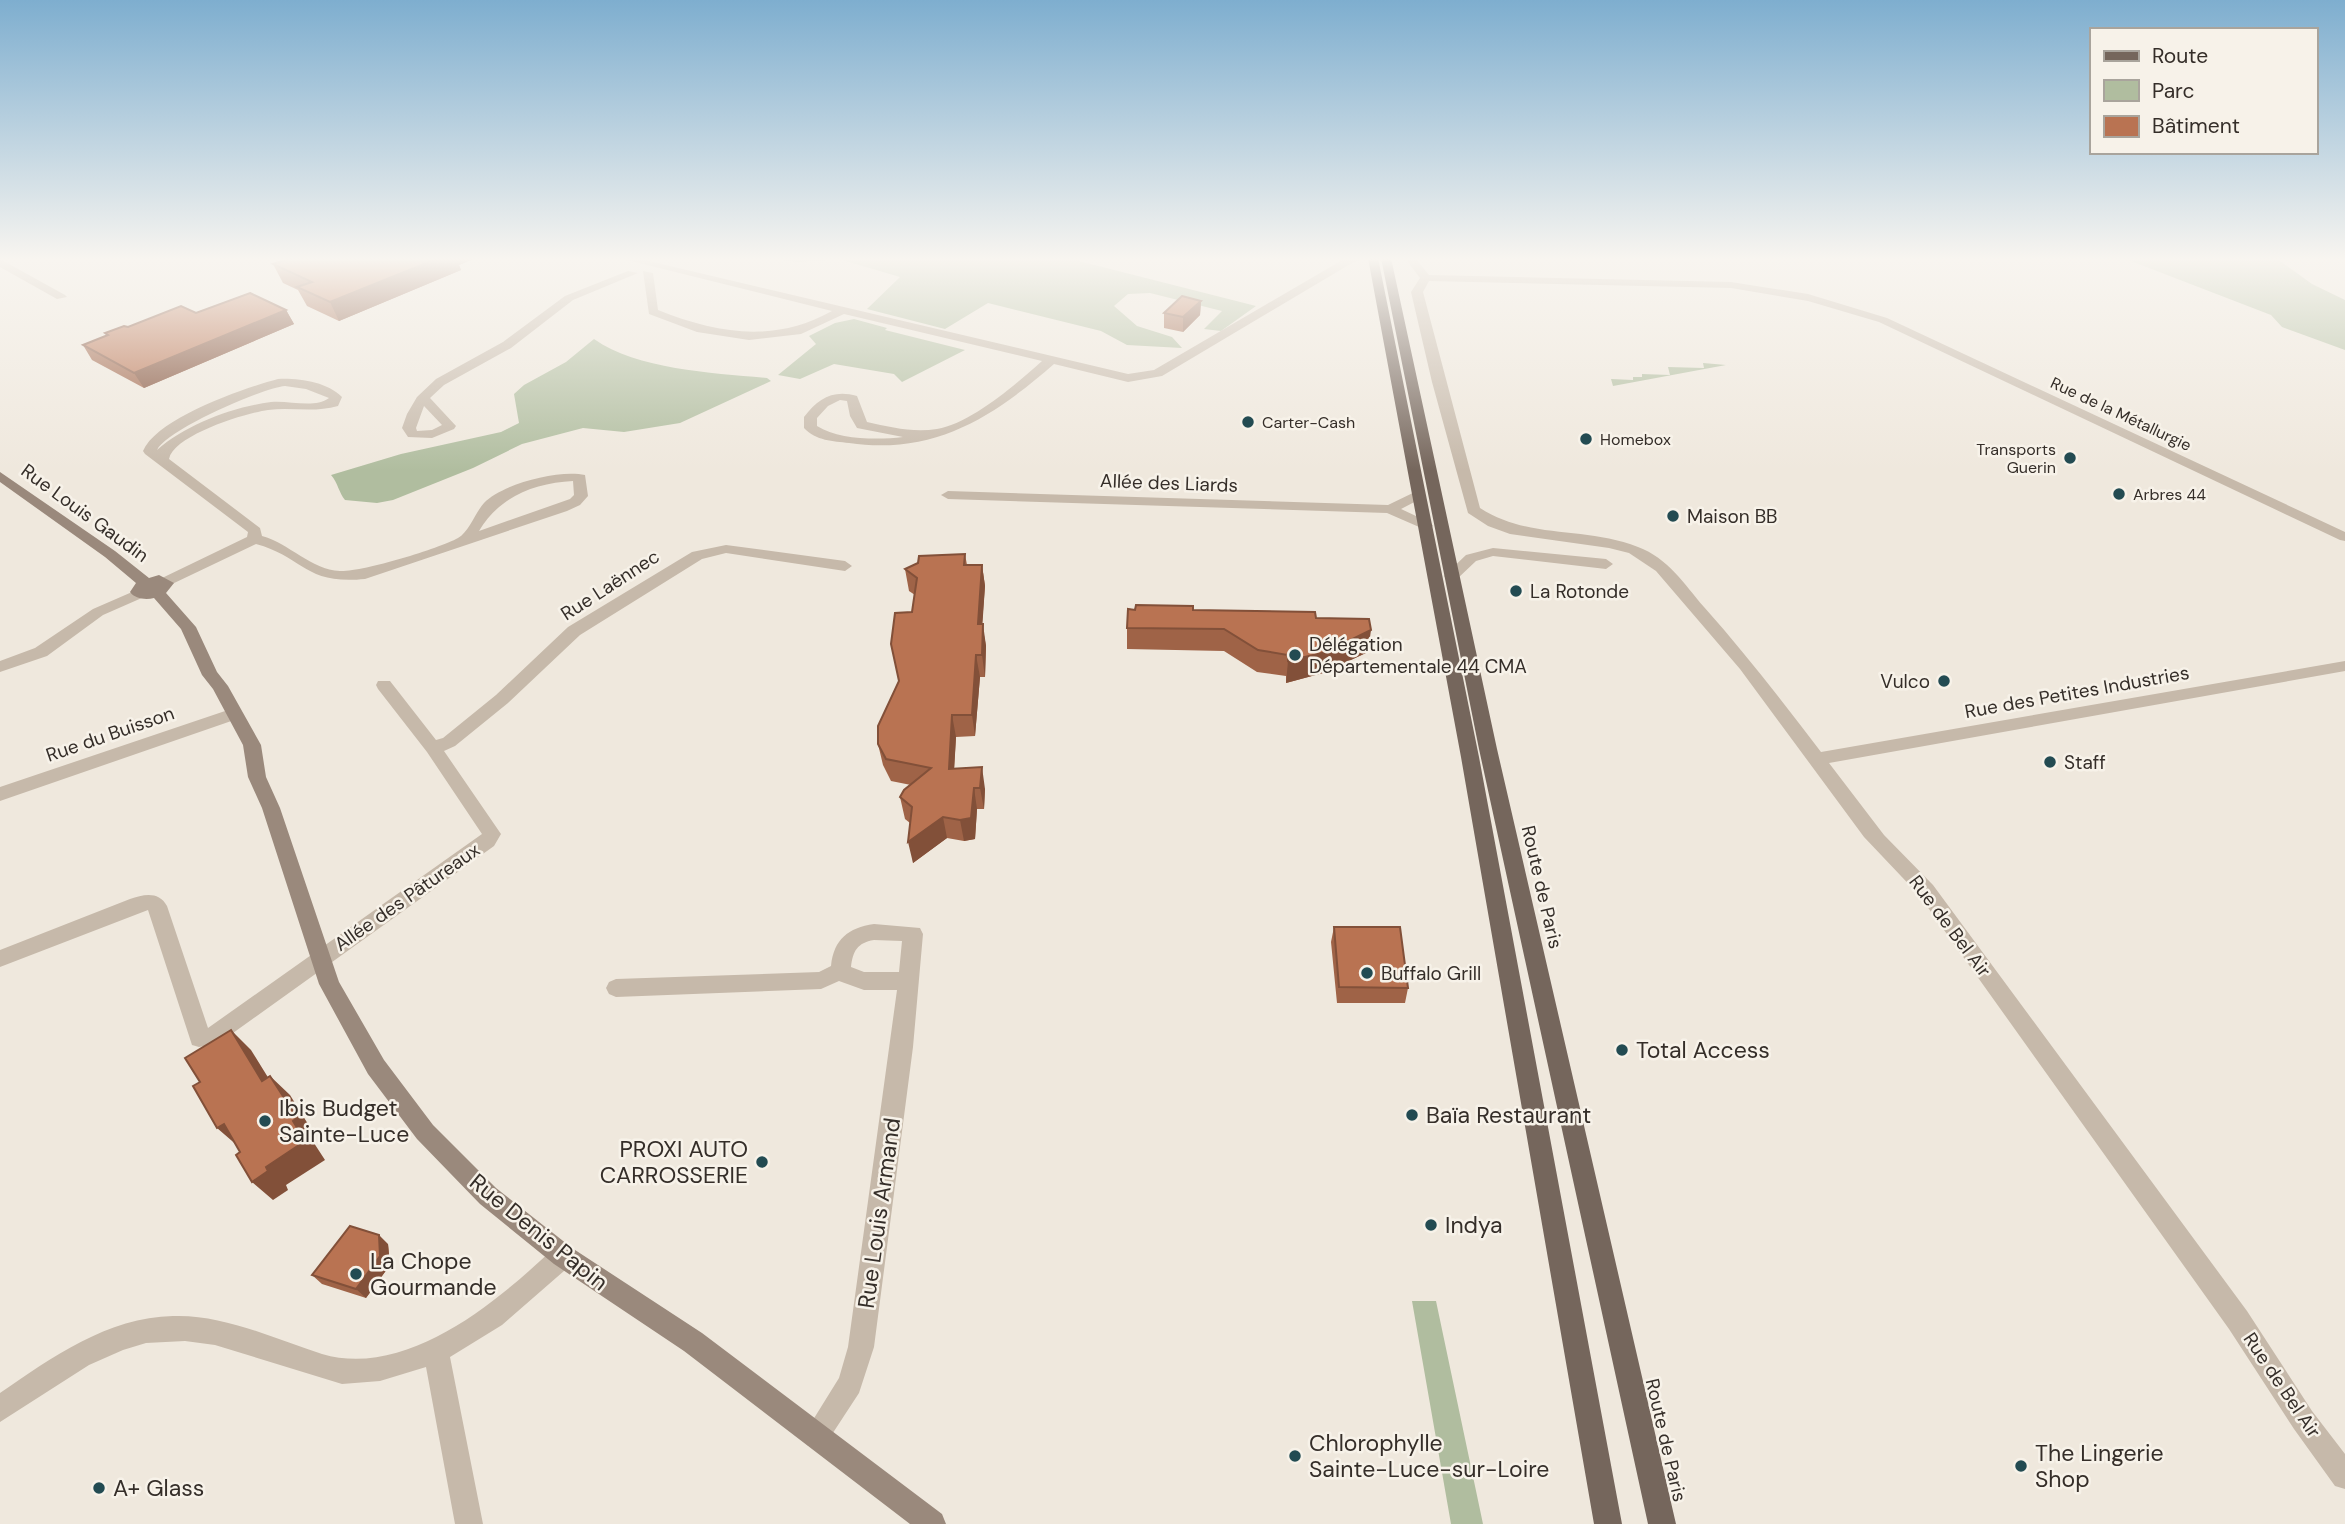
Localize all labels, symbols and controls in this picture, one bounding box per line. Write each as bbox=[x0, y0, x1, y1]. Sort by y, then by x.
legend bbox=[2090, 28, 2317, 154]
text: Route bbox=[2152, 42, 2208, 70]
text: Parc bbox=[2152, 77, 2195, 105]
text: Bâtiment bbox=[2152, 112, 2240, 140]
street label: Rue de la Métallurgie bbox=[2047, 372, 2195, 456]
place label: Carter-Cash bbox=[1262, 412, 1355, 433]
marker: Carter-Cash bbox=[1240, 414, 1256, 430]
place label: Homebox bbox=[1600, 429, 1671, 450]
marker: Homebox bbox=[1578, 431, 1594, 447]
place label: Transports Guerin bbox=[1976, 439, 2056, 478]
marker: Transports Guerin bbox=[2062, 450, 2078, 466]
street label: Rue Louis Gaudin bbox=[16, 458, 154, 568]
street label: Allée des Liards bbox=[1100, 468, 1238, 498]
place label: Arbres 44 bbox=[2133, 484, 2206, 505]
marker: Arbres 44 bbox=[2111, 486, 2127, 502]
place label: Maison BB bbox=[1687, 504, 1778, 529]
marker: Maison BB bbox=[1665, 508, 1681, 524]
street label: Rue Laënnec bbox=[556, 544, 664, 626]
place label: La Rotonde bbox=[1530, 579, 1629, 604]
marker: La Rotonde bbox=[1508, 583, 1524, 599]
place label: Délégation Départementale 44 CMA bbox=[1309, 632, 1527, 679]
marker: Délégation Départementale 44 CMA bbox=[1287, 647, 1303, 663]
street label: Rue des Petites Industries bbox=[1963, 660, 2191, 724]
place label: Vulco bbox=[1880, 669, 1930, 694]
marker: Vulco bbox=[1936, 673, 1952, 689]
street label: Rue du Buisson bbox=[43, 700, 177, 768]
place label: Staff bbox=[2064, 750, 2106, 775]
marker: Staff bbox=[2042, 754, 2058, 770]
street label: Route de Paris bbox=[1516, 823, 1568, 951]
street label: Allée des Pâtureaux bbox=[329, 837, 485, 957]
street label: Rue de Bel Air bbox=[1903, 870, 1997, 982]
place label: Buffalo Grill bbox=[1381, 961, 1481, 986]
marker: Buffalo Grill bbox=[1359, 965, 1375, 981]
place label: Total Access bbox=[1636, 1035, 1770, 1065]
marker: Total Access bbox=[1614, 1042, 1630, 1058]
place label: Ibis Budget Sainte-Luce bbox=[279, 1093, 409, 1149]
place label: Baïa Restaurant bbox=[1426, 1100, 1591, 1130]
marker: Baïa Restaurant bbox=[1404, 1107, 1420, 1123]
marker: Ibis Budget Sainte-Luce bbox=[257, 1113, 273, 1129]
street label: Rue Louis Armand bbox=[851, 1116, 907, 1310]
place label: PROXI AUTO CARROSSERIE bbox=[600, 1134, 748, 1190]
marker: PROXI AUTO CARROSSERIE bbox=[754, 1154, 770, 1170]
street label: Rue Denis Papin bbox=[464, 1167, 614, 1297]
place label: Indya bbox=[1445, 1210, 1503, 1240]
marker: Indya bbox=[1423, 1217, 1439, 1233]
place label: La Chope Gourmande bbox=[370, 1246, 496, 1302]
marker: La Chope Gourmande bbox=[348, 1266, 364, 1282]
street label: Rue de Bel Air bbox=[2238, 1328, 2326, 1442]
street label: Route de Paris bbox=[1640, 1376, 1692, 1504]
place label: Chlorophylle Sainte-Luce-sur-Loire bbox=[1309, 1428, 1549, 1484]
place label: The Lingerie Shop bbox=[2035, 1438, 2164, 1494]
marker: Chlorophylle Sainte-Luce-sur-Loire bbox=[1287, 1448, 1303, 1464]
marker: The Lingerie Shop bbox=[2013, 1458, 2029, 1474]
place label: A+ Glass bbox=[113, 1473, 204, 1503]
marker: A+ Glass bbox=[91, 1480, 107, 1496]

